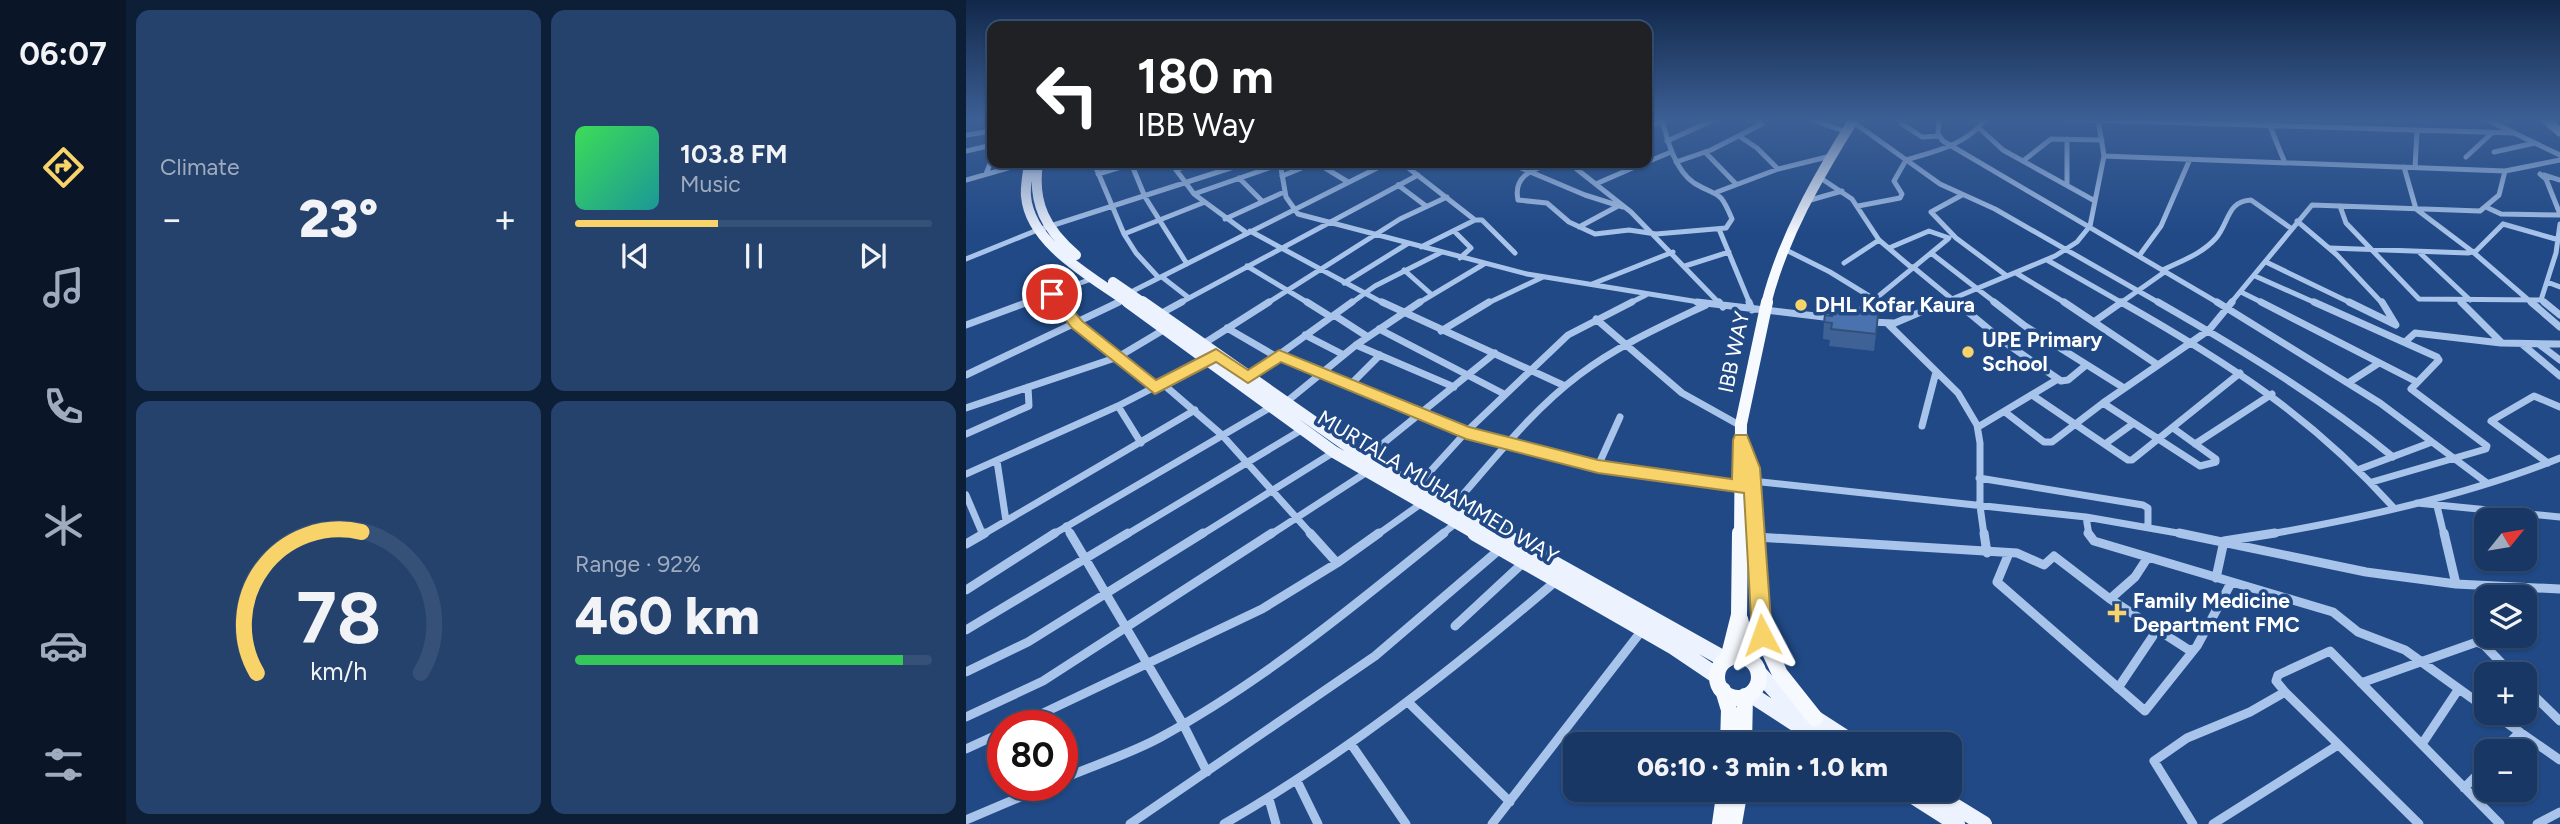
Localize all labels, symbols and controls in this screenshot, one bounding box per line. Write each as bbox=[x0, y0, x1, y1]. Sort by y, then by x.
text: 06:07 bbox=[19, 35, 107, 73]
text: 180 m bbox=[1137, 46, 1274, 105]
icon: left bbox=[1022, 49, 1113, 140]
text: IBB Way bbox=[1137, 106, 1255, 144]
text: 103.8 FM bbox=[680, 138, 788, 170]
icon: directions bbox=[39, 143, 88, 192]
text: Climate bbox=[160, 153, 239, 181]
text: Music bbox=[680, 170, 741, 198]
text: 23° bbox=[299, 188, 378, 250]
text: − bbox=[160, 196, 184, 242]
text: + bbox=[493, 196, 517, 242]
icon: previous bbox=[616, 237, 654, 275]
icon: pause bbox=[735, 237, 773, 275]
icon: next bbox=[854, 237, 892, 275]
icon: music bbox=[39, 263, 88, 312]
pin bbox=[1022, 264, 1082, 324]
icon: arrive bbox=[1033, 275, 1071, 313]
place label: DHL Kofar Kaura bbox=[1815, 292, 1975, 317]
marker: DHL Kofar Kaura bbox=[1793, 297, 1809, 313]
street label: IBB WAY bbox=[1713, 309, 1754, 395]
place label: UPE Primary School bbox=[1982, 327, 2103, 376]
marker: UPE Primary School bbox=[1960, 344, 1976, 360]
icon: phone bbox=[39, 382, 88, 431]
street label: MURTALA MUHAMMED WAY bbox=[1313, 405, 1564, 569]
icon: climate bbox=[39, 501, 88, 550]
north arrow bbox=[2474, 508, 2538, 570]
map controls bbox=[2474, 508, 2537, 802]
text: Range · 92% bbox=[575, 550, 701, 578]
text: 78 bbox=[296, 575, 381, 662]
text: 460 km bbox=[575, 585, 760, 647]
button: layers bbox=[2474, 585, 2537, 648]
place label: Family Medicine Department FMC bbox=[2133, 588, 2300, 637]
position arrow bbox=[1725, 598, 1799, 672]
marker: Family Medicine Department FMC bbox=[2107, 603, 2127, 623]
icon: car bbox=[39, 621, 88, 670]
text: km/h bbox=[310, 656, 367, 686]
button: + bbox=[2474, 662, 2537, 725]
speed limit sign: 80 bbox=[987, 710, 1078, 801]
button: − bbox=[2474, 739, 2537, 802]
icon: filters bbox=[39, 740, 88, 789]
text: 06:10 · 3 min · 1.0 km bbox=[1637, 751, 1888, 783]

